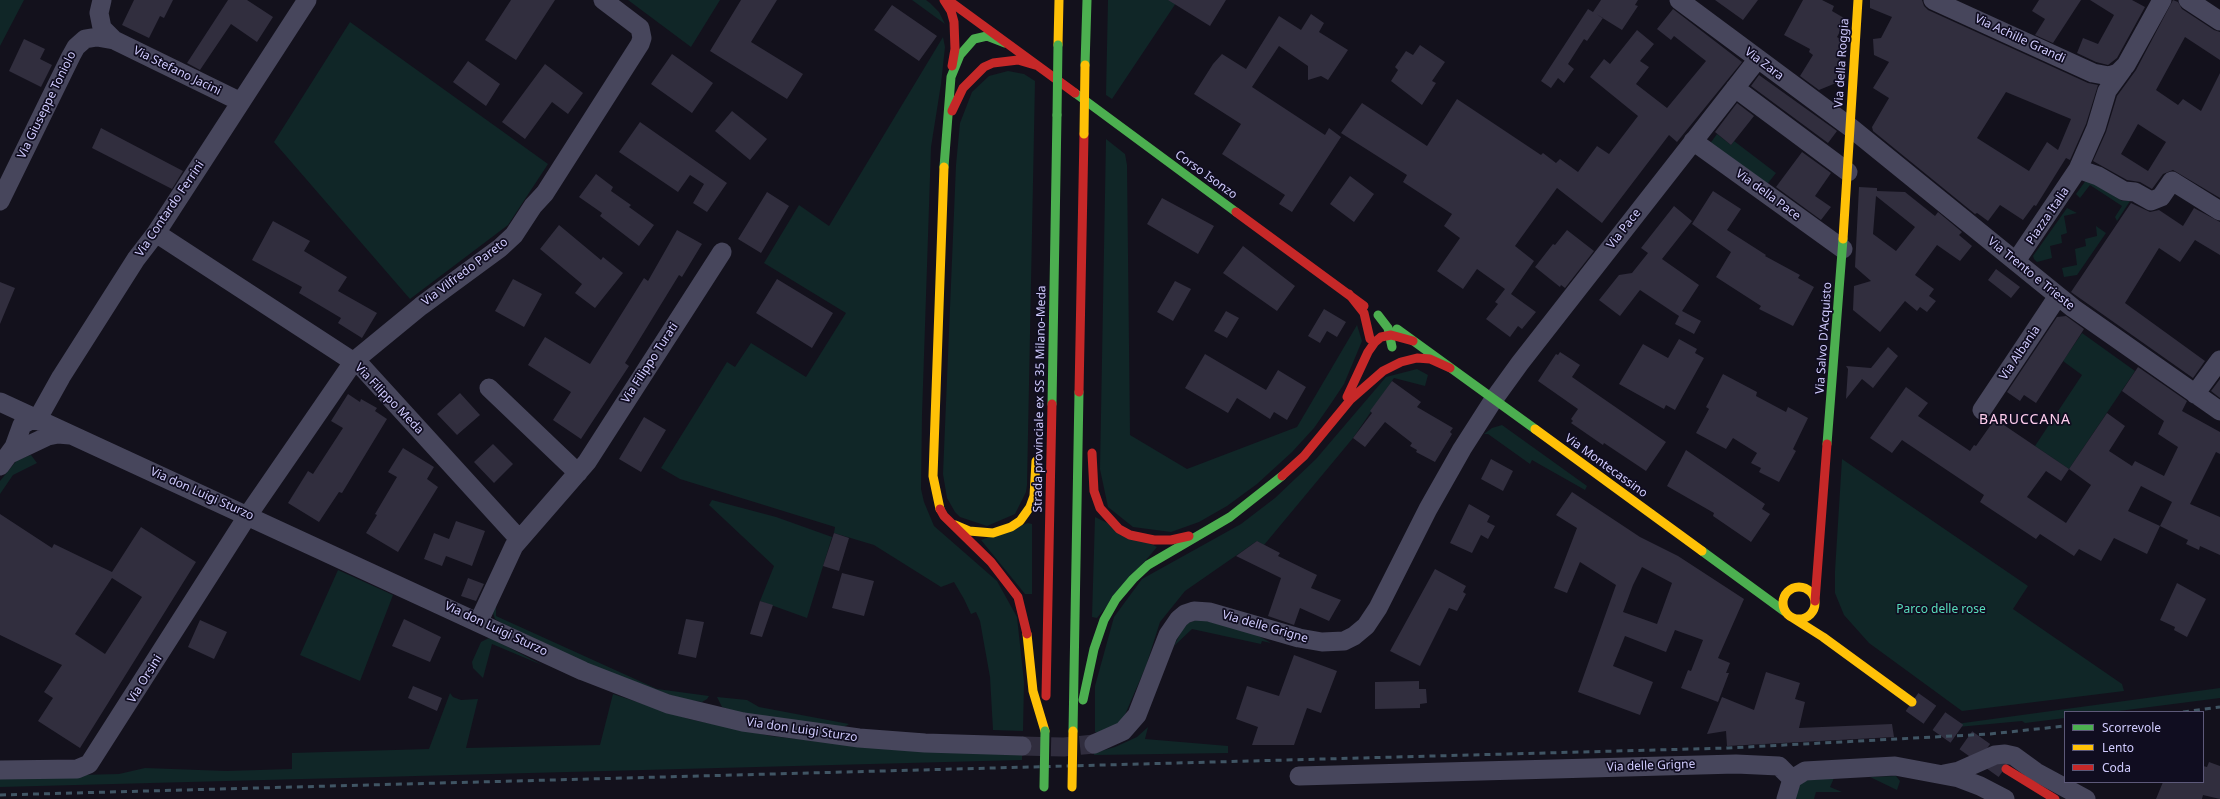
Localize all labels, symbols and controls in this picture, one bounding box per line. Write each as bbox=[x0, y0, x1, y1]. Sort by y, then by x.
street label: Via Achille Grandi bbox=[1972, 12, 2068, 66]
street label: Via della Roggia bbox=[1832, 18, 1852, 108]
street label: Via Stefano Jacini bbox=[131, 44, 223, 98]
street label: Via Zara bbox=[1742, 45, 1786, 83]
street label: Via Giuseppe Toniolo bbox=[15, 49, 79, 161]
street label: Corso Isonzo bbox=[1172, 148, 1240, 202]
street label: Via Contardo Ferrini bbox=[133, 158, 207, 260]
street label: Via della Pace bbox=[1733, 167, 1803, 223]
street label: Piazza Italia bbox=[2024, 185, 2072, 247]
street label: Via Pace bbox=[1604, 206, 1644, 252]
street label: Via Vilfredo Pareto bbox=[419, 235, 511, 309]
street label: Via Trento e Trieste bbox=[1985, 235, 2077, 313]
street label: Via Salvo D'Acquisto bbox=[1813, 281, 1835, 395]
street label: Strada provinciale ex SS 35 Milano-Meda bbox=[1031, 285, 1049, 513]
street label: Via Filippo Turati bbox=[619, 320, 681, 406]
street label: Via Albania bbox=[1997, 323, 2043, 383]
street label: Via Filippo Meda bbox=[352, 361, 426, 437]
district label: BARUCCANA bbox=[1979, 412, 2071, 428]
street label: Via Montecassino bbox=[1562, 431, 1650, 501]
street label: Via don Luigi Sturzo bbox=[148, 465, 256, 523]
street label: Via don Luigi Sturzo bbox=[442, 599, 550, 659]
park label: Parco delle rose bbox=[1896, 603, 1986, 617]
street label: Via delle Grigne bbox=[1220, 608, 1310, 646]
street label: Via Orsini bbox=[125, 652, 165, 706]
legend bbox=[2064, 711, 2204, 783]
street label: Via don Luigi Sturzo bbox=[746, 715, 858, 745]
text: Scorrevole bbox=[2102, 719, 2161, 736]
text: Lento bbox=[2102, 739, 2134, 756]
street label: Via delle Grigne bbox=[1606, 757, 1696, 775]
text: Coda bbox=[2102, 759, 2131, 776]

